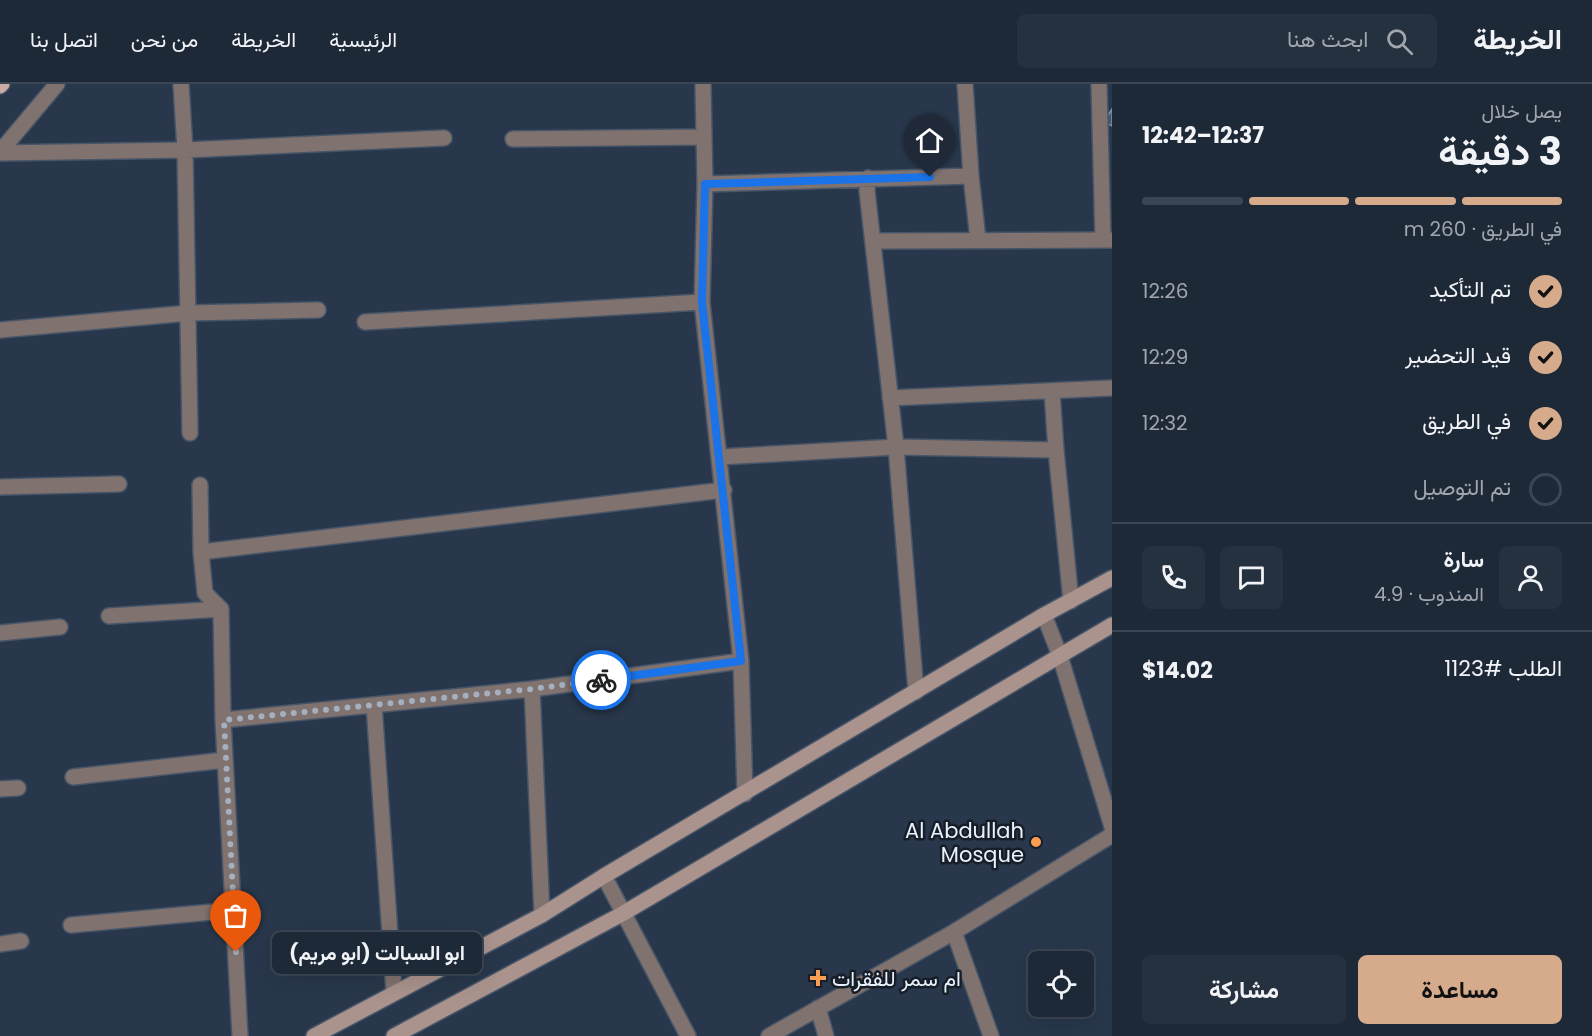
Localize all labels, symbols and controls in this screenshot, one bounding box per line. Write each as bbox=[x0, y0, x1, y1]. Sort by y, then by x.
search box bbox=[1017, 14, 1437, 68]
text: الخريطة bbox=[1473, 20, 1562, 59]
text: ابحث هنا bbox=[1287, 24, 1368, 55]
text: اتصل بنا bbox=[30, 25, 98, 54]
text: من نحن bbox=[131, 25, 198, 54]
text: الخريطة bbox=[231, 25, 296, 54]
text: الرئيسية bbox=[329, 25, 397, 54]
icon: search bbox=[1383, 25, 1416, 58]
text: يصل خلال bbox=[1482, 97, 1562, 125]
pin bbox=[904, 115, 955, 177]
text: 12:37–12:42 bbox=[1142, 120, 1264, 151]
icon: home bbox=[913, 124, 946, 157]
text: 3 دقيقة bbox=[1438, 124, 1562, 179]
text: في الطريق · 260 m bbox=[1404, 215, 1562, 243]
text: تم التأكيد bbox=[1429, 274, 1511, 305]
icon: check bbox=[1529, 275, 1562, 308]
text: 12:26 bbox=[1142, 277, 1188, 305]
text: قيد التحضير bbox=[1405, 340, 1511, 371]
icon: check bbox=[1529, 341, 1562, 374]
text: 12:29 bbox=[1142, 343, 1188, 371]
text: في الطريق bbox=[1422, 406, 1511, 437]
icon: check bbox=[1529, 407, 1562, 440]
text: 12:32 bbox=[1142, 409, 1187, 437]
text: تم التوصيل bbox=[1413, 472, 1511, 503]
text: سارة bbox=[1443, 544, 1484, 575]
button: phone bbox=[1142, 546, 1205, 609]
button: chat bbox=[1220, 546, 1283, 609]
button: person bbox=[1499, 546, 1562, 609]
text: المندوب · 4.9 bbox=[1374, 580, 1484, 608]
courier bbox=[571, 650, 631, 710]
text: الطلب #1123 bbox=[1444, 653, 1562, 684]
text: $14.02 bbox=[1142, 655, 1213, 686]
icon: bike bbox=[585, 664, 618, 697]
place label: Al Abdullah Mosque bbox=[905, 816, 1024, 869]
marker: Al Abdullah Mosque bbox=[1029, 835, 1043, 849]
pin bbox=[210, 890, 261, 952]
icon: bag bbox=[219, 899, 252, 932]
callout: ابو السبالت (ابو مريم) bbox=[272, 931, 482, 973]
text: ابو السبالت (ابو مريم) bbox=[289, 939, 465, 967]
map controls bbox=[1028, 951, 1094, 1017]
button: locate bbox=[1028, 951, 1094, 1017]
button: مشاركة bbox=[1142, 955, 1346, 1024]
button: مساعدة bbox=[1358, 955, 1562, 1024]
place label: ام سمر للفقرات bbox=[832, 964, 961, 993]
marker: ام سمر للفقرات bbox=[809, 969, 827, 987]

